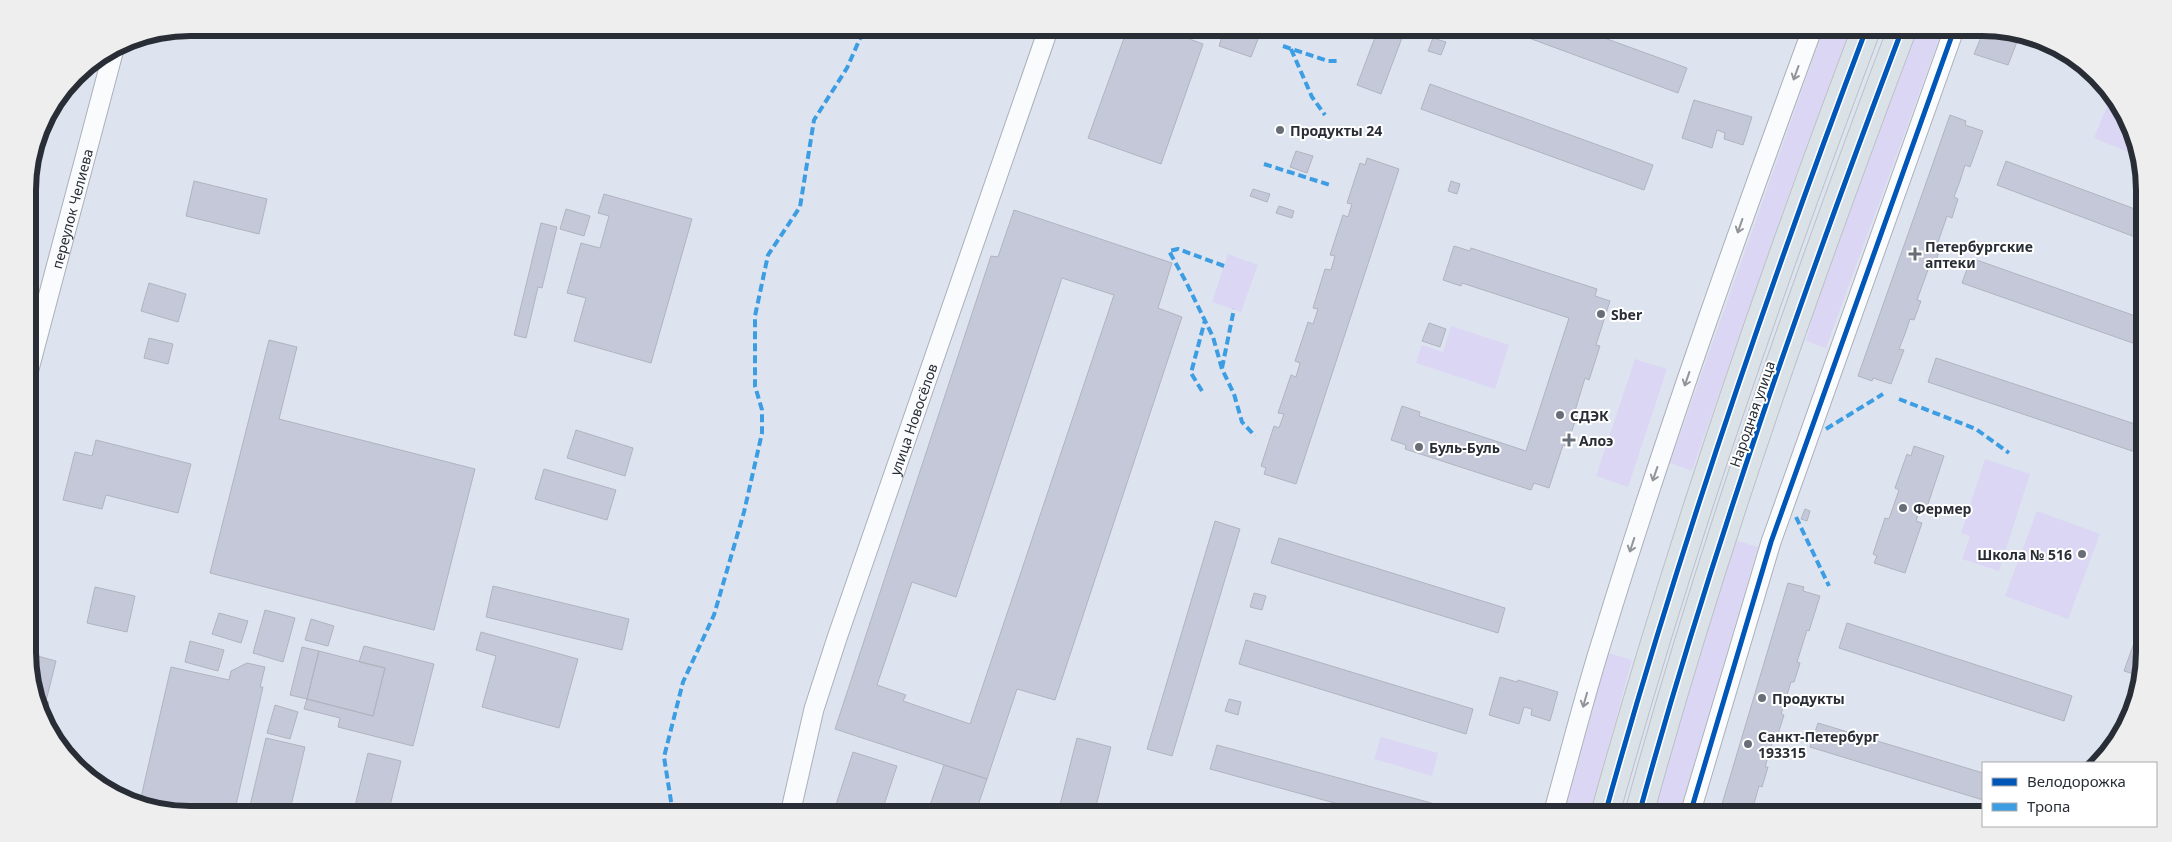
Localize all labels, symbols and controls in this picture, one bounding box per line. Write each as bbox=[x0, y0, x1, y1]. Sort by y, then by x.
one-way arrow bbox=[1791, 65, 1800, 80]
place label: Продукты 24 bbox=[1290, 121, 1382, 140]
marker: Продукты 24 bbox=[1274, 124, 1286, 136]
street label: переулок Челиева bbox=[47, 146, 97, 271]
one-way arrow bbox=[1735, 217, 1744, 233]
place label: Петербургские аптеки bbox=[1925, 237, 2033, 272]
marker: Петербургские аптеки bbox=[1909, 248, 1921, 260]
place label: Sber bbox=[1611, 305, 1643, 324]
marker: Sber bbox=[1595, 308, 1607, 320]
street label: Народная улица bbox=[1725, 358, 1779, 470]
street label: улица Новосёлов bbox=[885, 361, 941, 478]
one-way arrow bbox=[1682, 371, 1691, 386]
place label: СДЭК bbox=[1570, 406, 1609, 425]
marker: СДЭК bbox=[1554, 409, 1566, 421]
place label: Алоэ bbox=[1579, 431, 1613, 450]
marker: Алоэ bbox=[1563, 434, 1575, 446]
place label: Буль-Буль bbox=[1429, 438, 1500, 457]
marker: Буль-Буль bbox=[1413, 441, 1425, 453]
one-way arrow bbox=[1650, 466, 1659, 482]
place label: Фермер bbox=[1913, 499, 1972, 518]
marker: Фермер bbox=[1897, 502, 1909, 514]
one-way arrow bbox=[1627, 536, 1637, 552]
place label: Школа № 516 bbox=[1977, 545, 2072, 564]
marker: Школа № 516 bbox=[2076, 548, 2088, 560]
place label: Продукты bbox=[1772, 689, 1845, 708]
one-way arrow bbox=[1580, 692, 1590, 708]
marker: Продукты bbox=[1756, 692, 1768, 704]
place label: Санкт-Петербург 193315 bbox=[1758, 727, 1879, 762]
marker: Санкт-Петербург 193315 bbox=[1742, 738, 1754, 750]
legend bbox=[1982, 762, 2157, 827]
text: Велодорожка bbox=[2027, 771, 2126, 791]
text: Тропа bbox=[2027, 796, 2070, 816]

